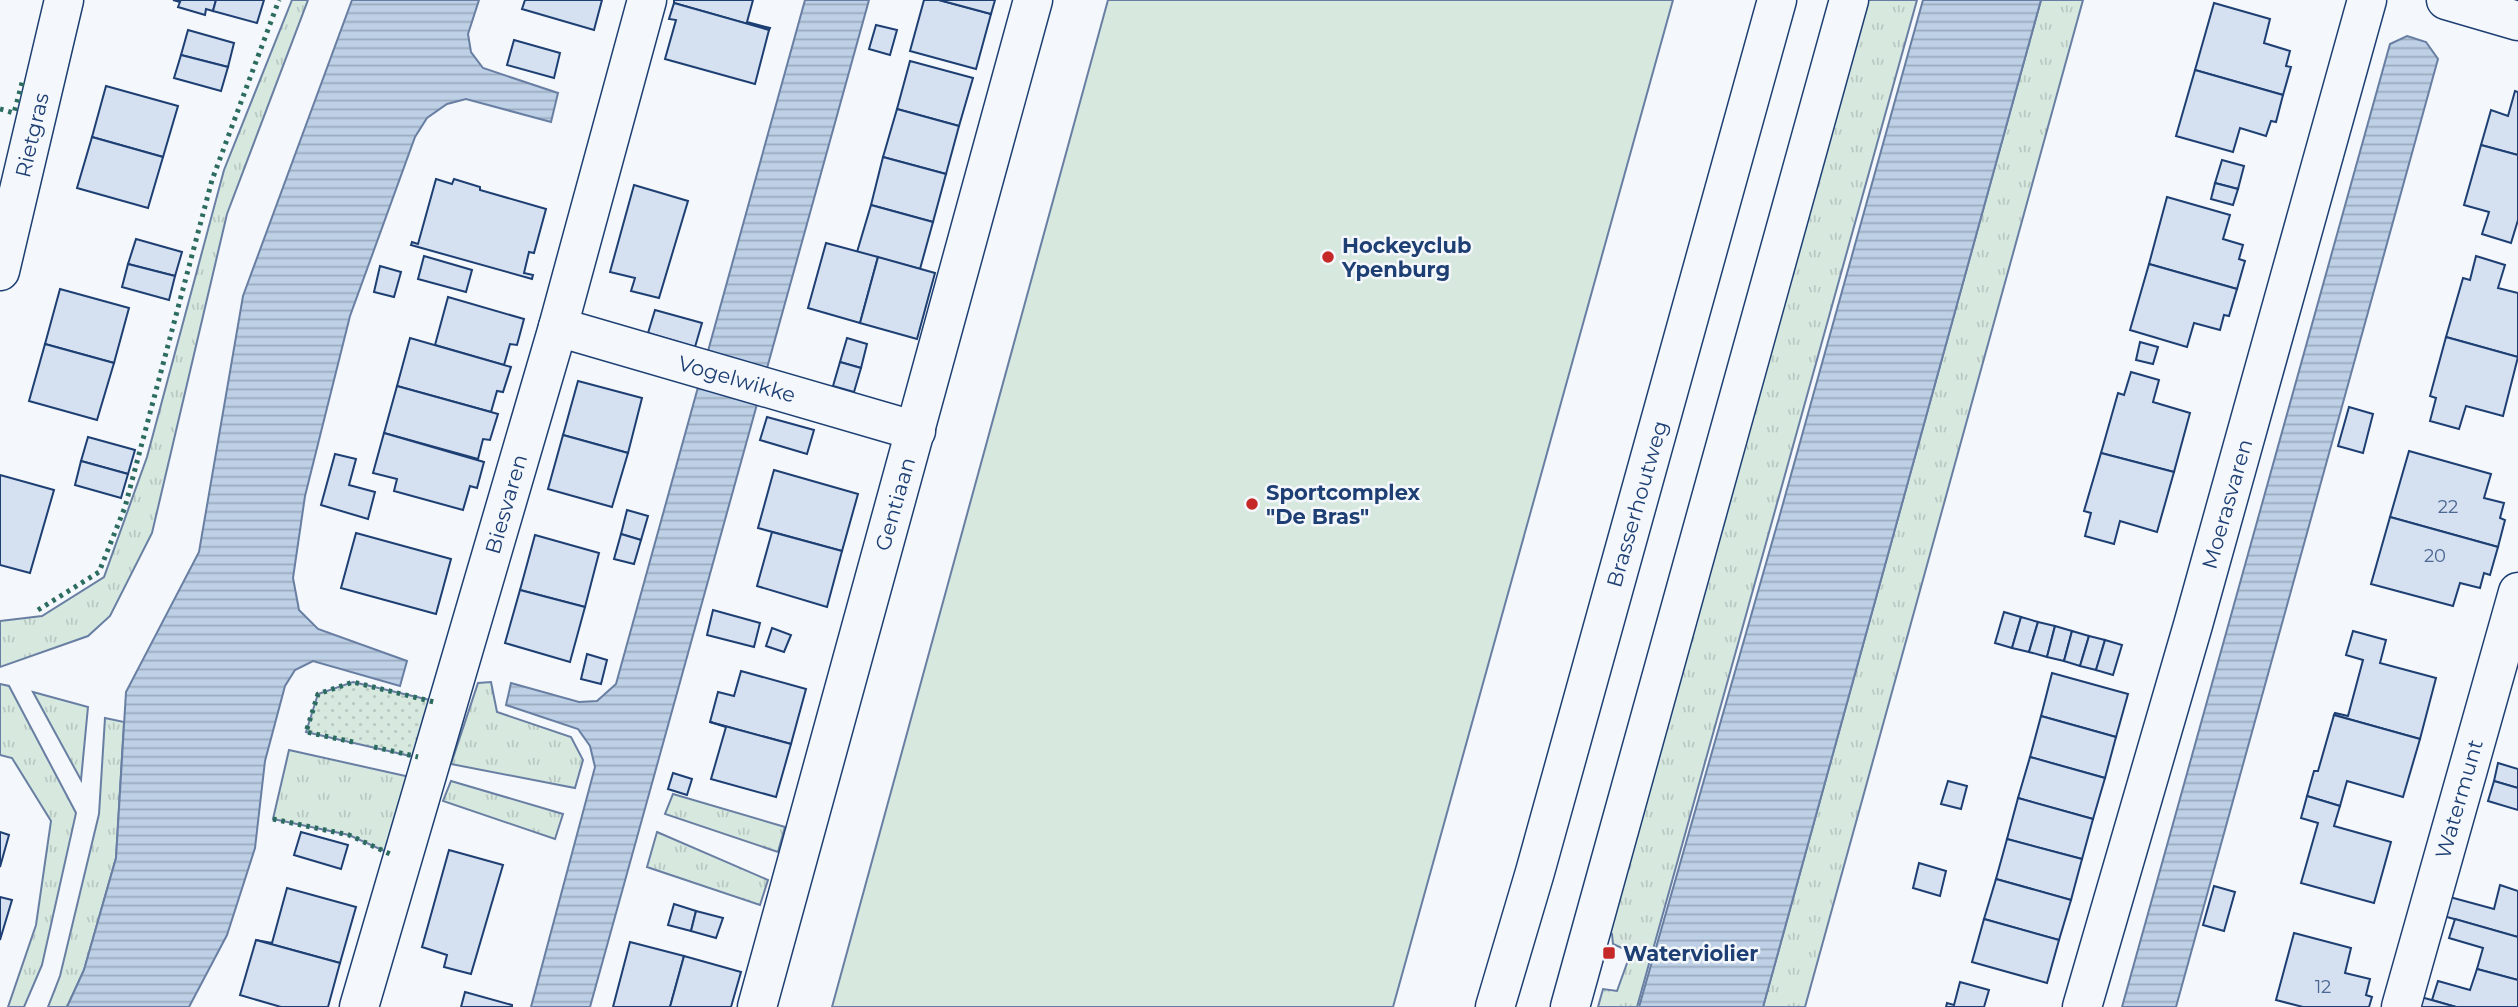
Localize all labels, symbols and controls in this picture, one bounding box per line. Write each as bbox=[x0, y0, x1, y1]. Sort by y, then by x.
street label: Rietgras bbox=[10, 90, 54, 180]
place label: Hockeyclub Ypenburg bbox=[1341, 233, 1471, 282]
marker: Hockeyclub Ypenburg bbox=[1320, 249, 1336, 265]
street label: Vogelwikke bbox=[675, 350, 799, 408]
street label: Brasserhoutweg bbox=[1601, 418, 1673, 590]
street label: Moerasvaren bbox=[2196, 436, 2258, 572]
street label: Biesvaren bbox=[480, 451, 532, 557]
street label: Gentiaan bbox=[870, 454, 920, 554]
place label: Sportcomplex "De Bras" bbox=[1266, 480, 1421, 529]
marker: Sportcomplex "De Bras" bbox=[1244, 496, 1260, 512]
house number: 22 bbox=[2438, 496, 2458, 518]
house number: 20 bbox=[2424, 545, 2446, 567]
street label: Watermunt bbox=[2430, 737, 2488, 861]
place label: Waterviolier bbox=[1623, 941, 1758, 966]
marker: Waterviolier bbox=[1601, 945, 1617, 961]
house number: 12 bbox=[2315, 976, 2331, 998]

